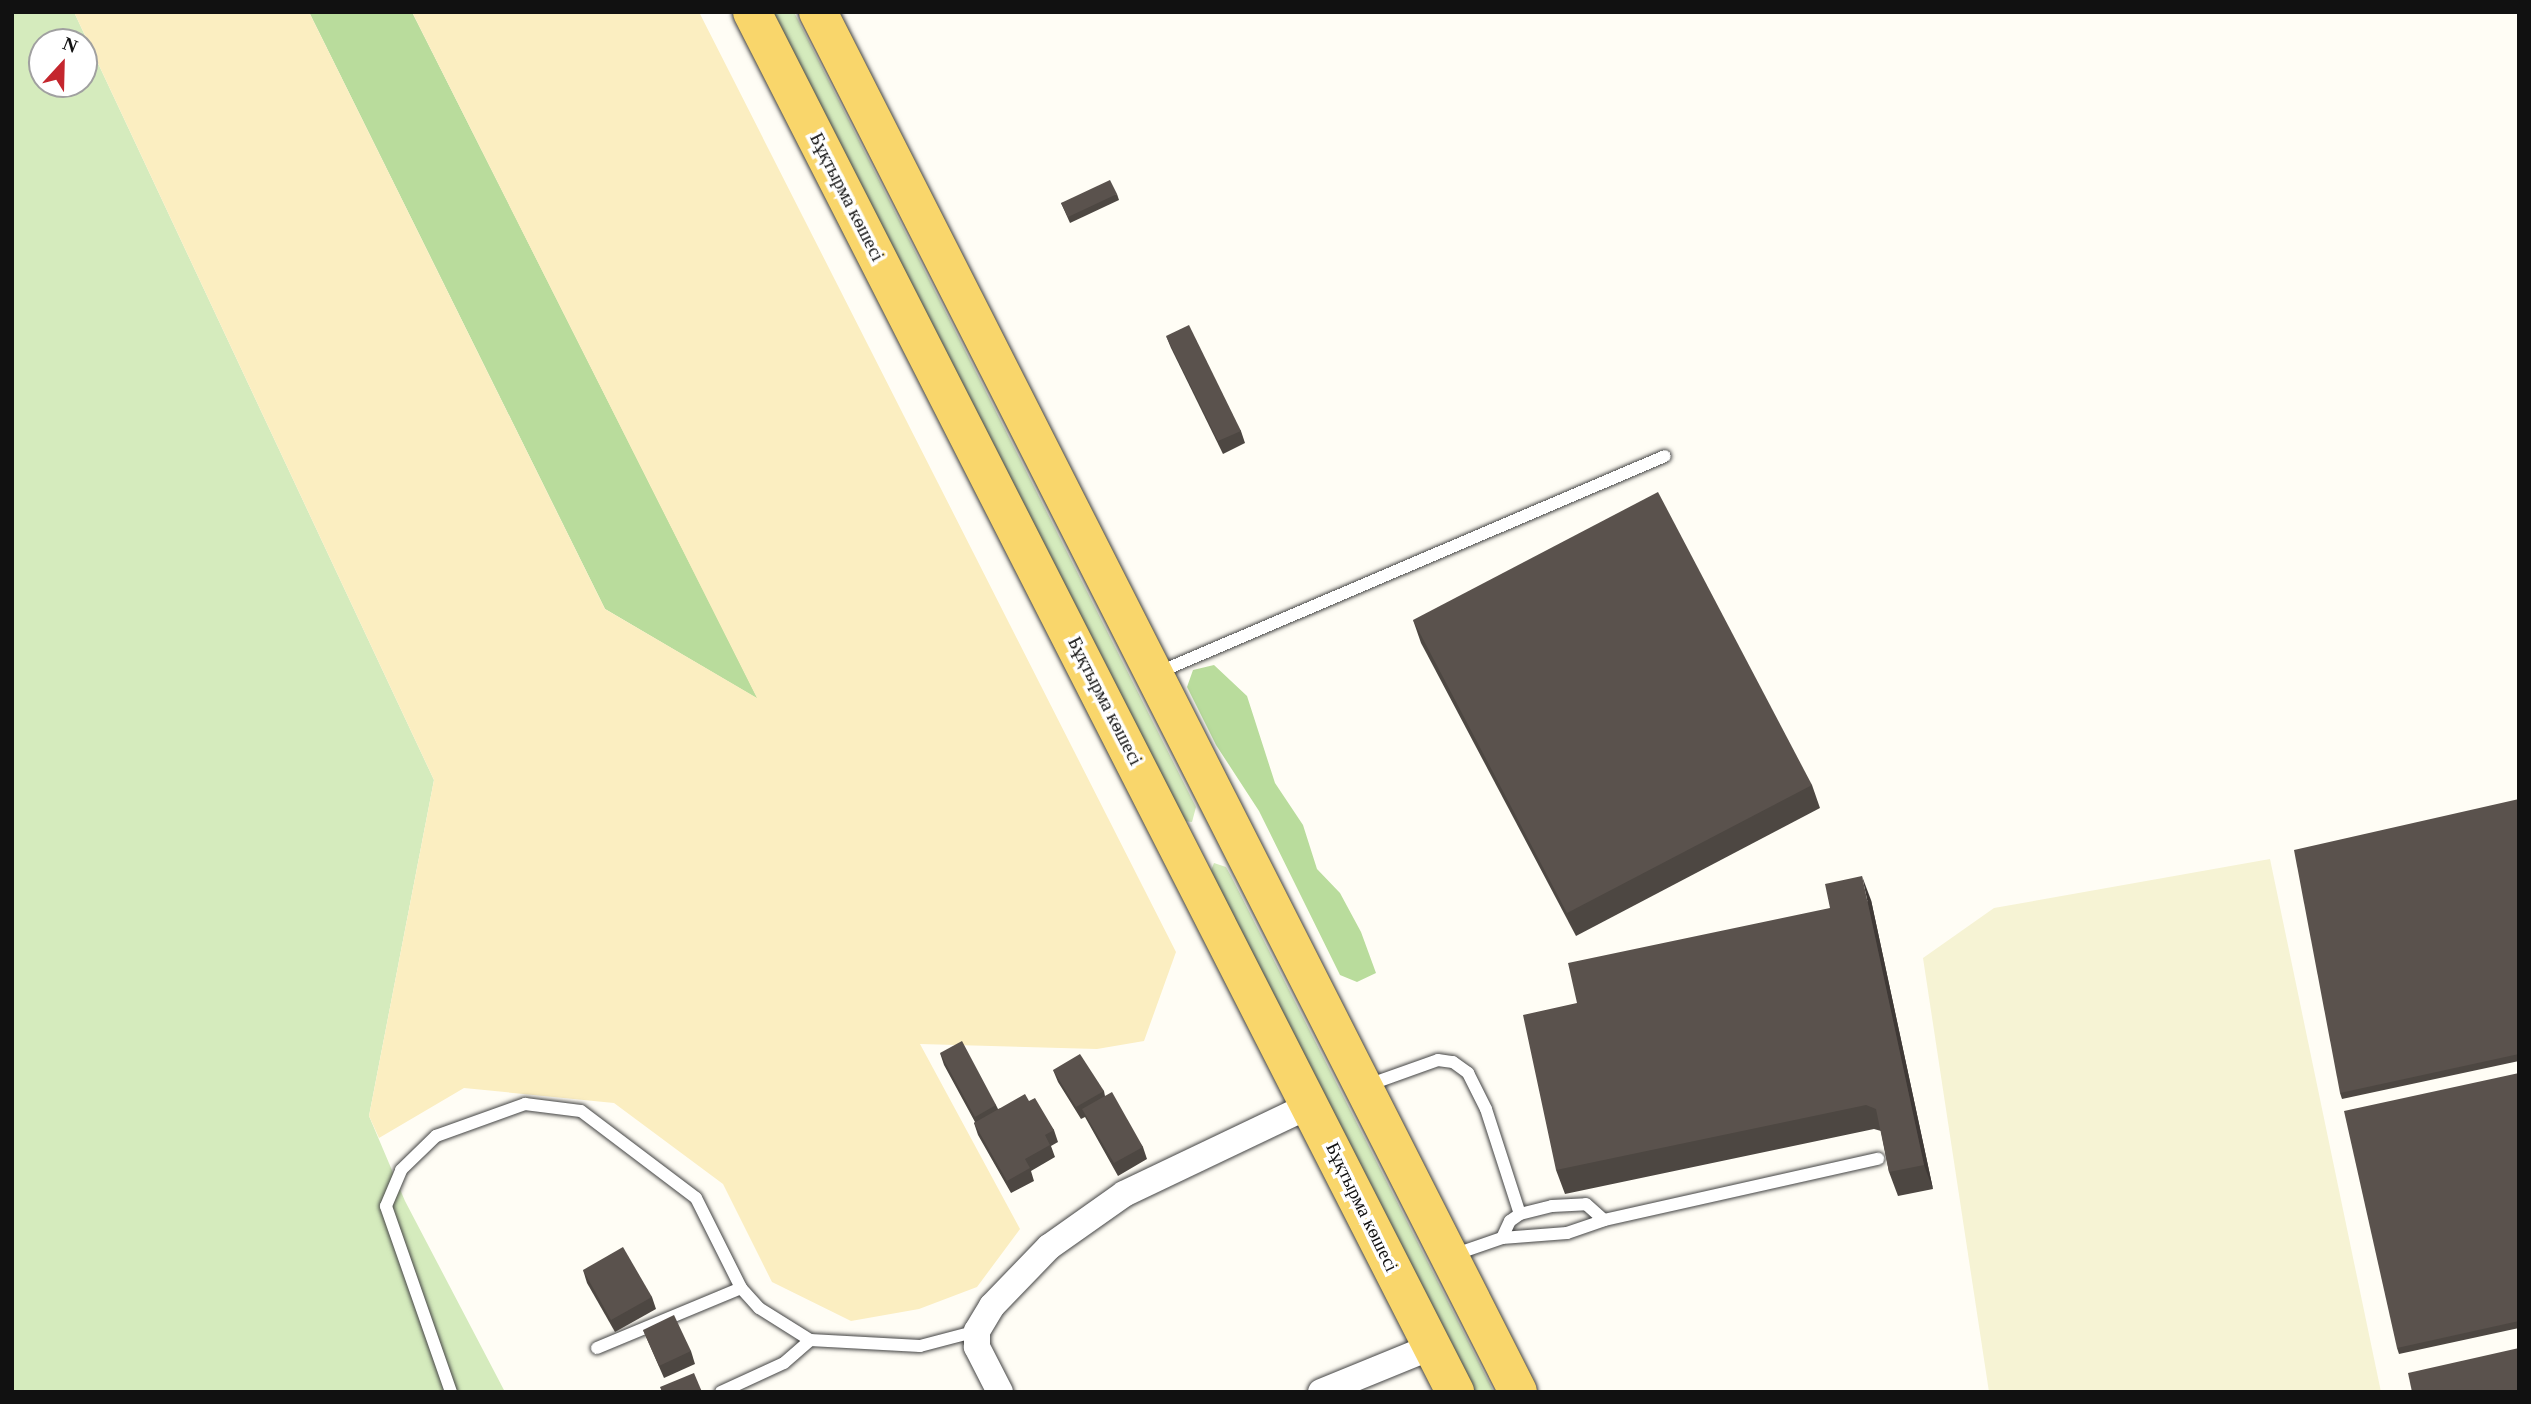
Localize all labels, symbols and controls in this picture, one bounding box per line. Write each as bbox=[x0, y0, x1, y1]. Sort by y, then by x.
north arrow bbox=[28, 28, 98, 98]
text: N bbox=[60, 33, 81, 57]
street label: Бұқтырма көшесі bbox=[805, 129, 889, 265]
street label: Бұқтырма көшесі bbox=[1063, 633, 1147, 769]
street label: Бұқтырма көшесі bbox=[1321, 1139, 1403, 1275]

